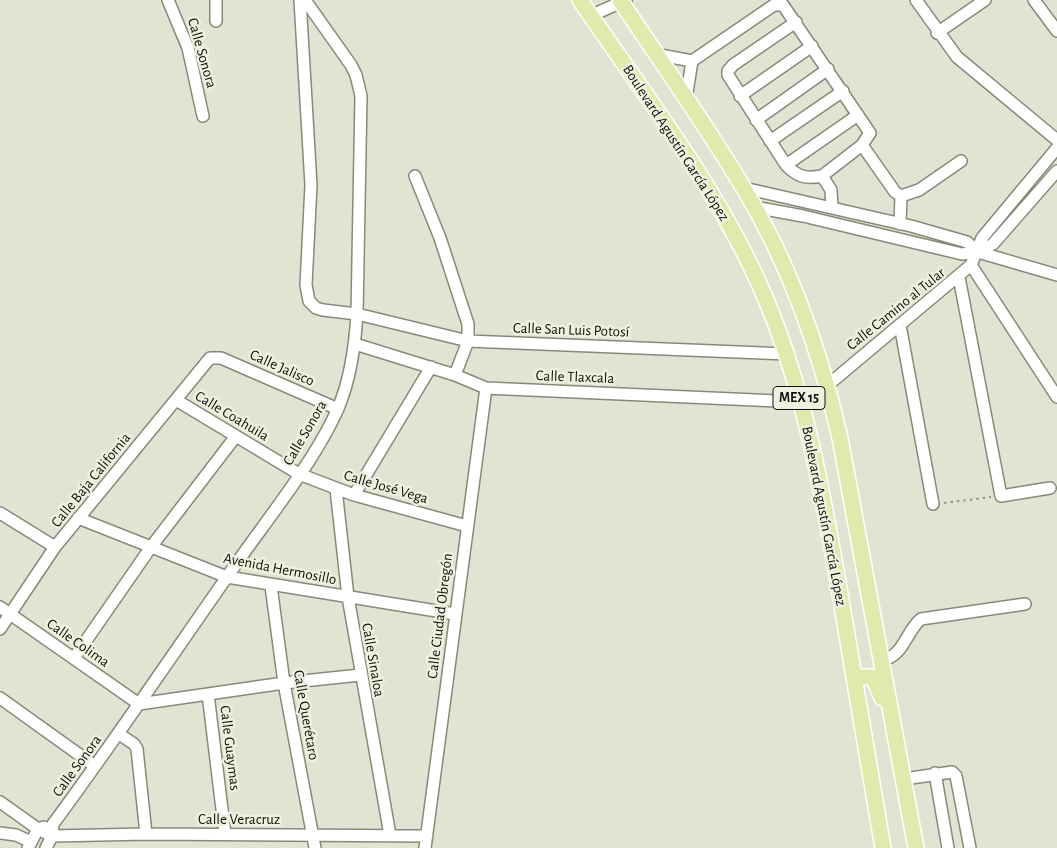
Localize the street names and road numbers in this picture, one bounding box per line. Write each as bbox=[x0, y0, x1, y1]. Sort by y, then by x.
street label: Calle Sonora bbox=[183, 16, 221, 90]
street label: Boulevard Agustín García López bbox=[619, 61, 733, 225]
street label: Calle Camino al Tular bbox=[843, 264, 949, 354]
street label: Calle San Luis Potosí bbox=[512, 319, 630, 341]
street label: Calle Jalisco bbox=[247, 346, 317, 390]
street label: Calle Tlaxcala bbox=[535, 367, 615, 387]
road number: MEX 15 bbox=[773, 386, 825, 409]
street label: Calle Coahuila bbox=[192, 387, 272, 445]
street label: Calle Sonora bbox=[279, 397, 331, 469]
street label: Boulevard Agustín García López bbox=[798, 425, 850, 607]
street label: Calle Baja California bbox=[47, 429, 135, 531]
street label: Calle José Vega bbox=[342, 466, 430, 508]
street label: Avenida Hermosillo bbox=[222, 549, 338, 589]
street label: Calle Ciudad Obregón bbox=[423, 552, 457, 680]
street label: Calle Colima bbox=[43, 615, 113, 671]
street label: Calle Sinaloa bbox=[358, 622, 388, 698]
street label: Calle Querétaro bbox=[289, 669, 323, 761]
street label: Calle Guaymas bbox=[216, 704, 244, 792]
street label: Calle Sonora bbox=[49, 732, 105, 800]
street label: Calle Veracruz bbox=[198, 810, 280, 828]

